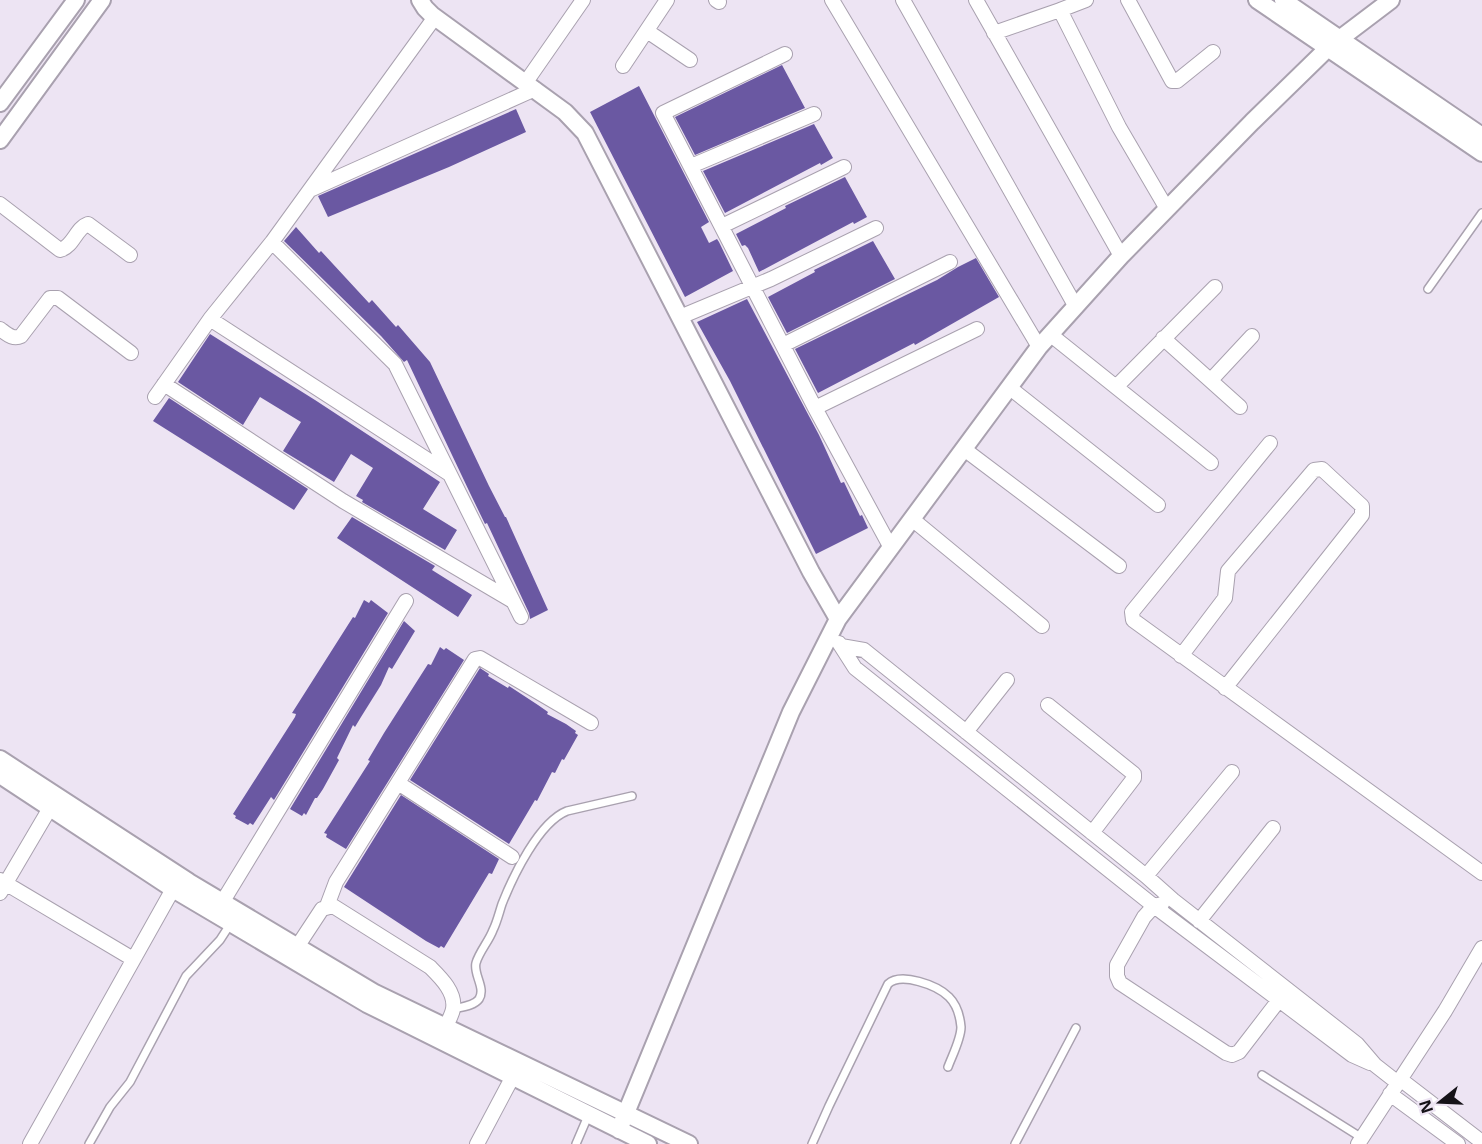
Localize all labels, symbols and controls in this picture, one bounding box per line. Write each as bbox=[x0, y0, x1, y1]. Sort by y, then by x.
north arrow bbox=[1410, 1072, 1470, 1132]
text: N bbox=[1413, 1097, 1438, 1116]

